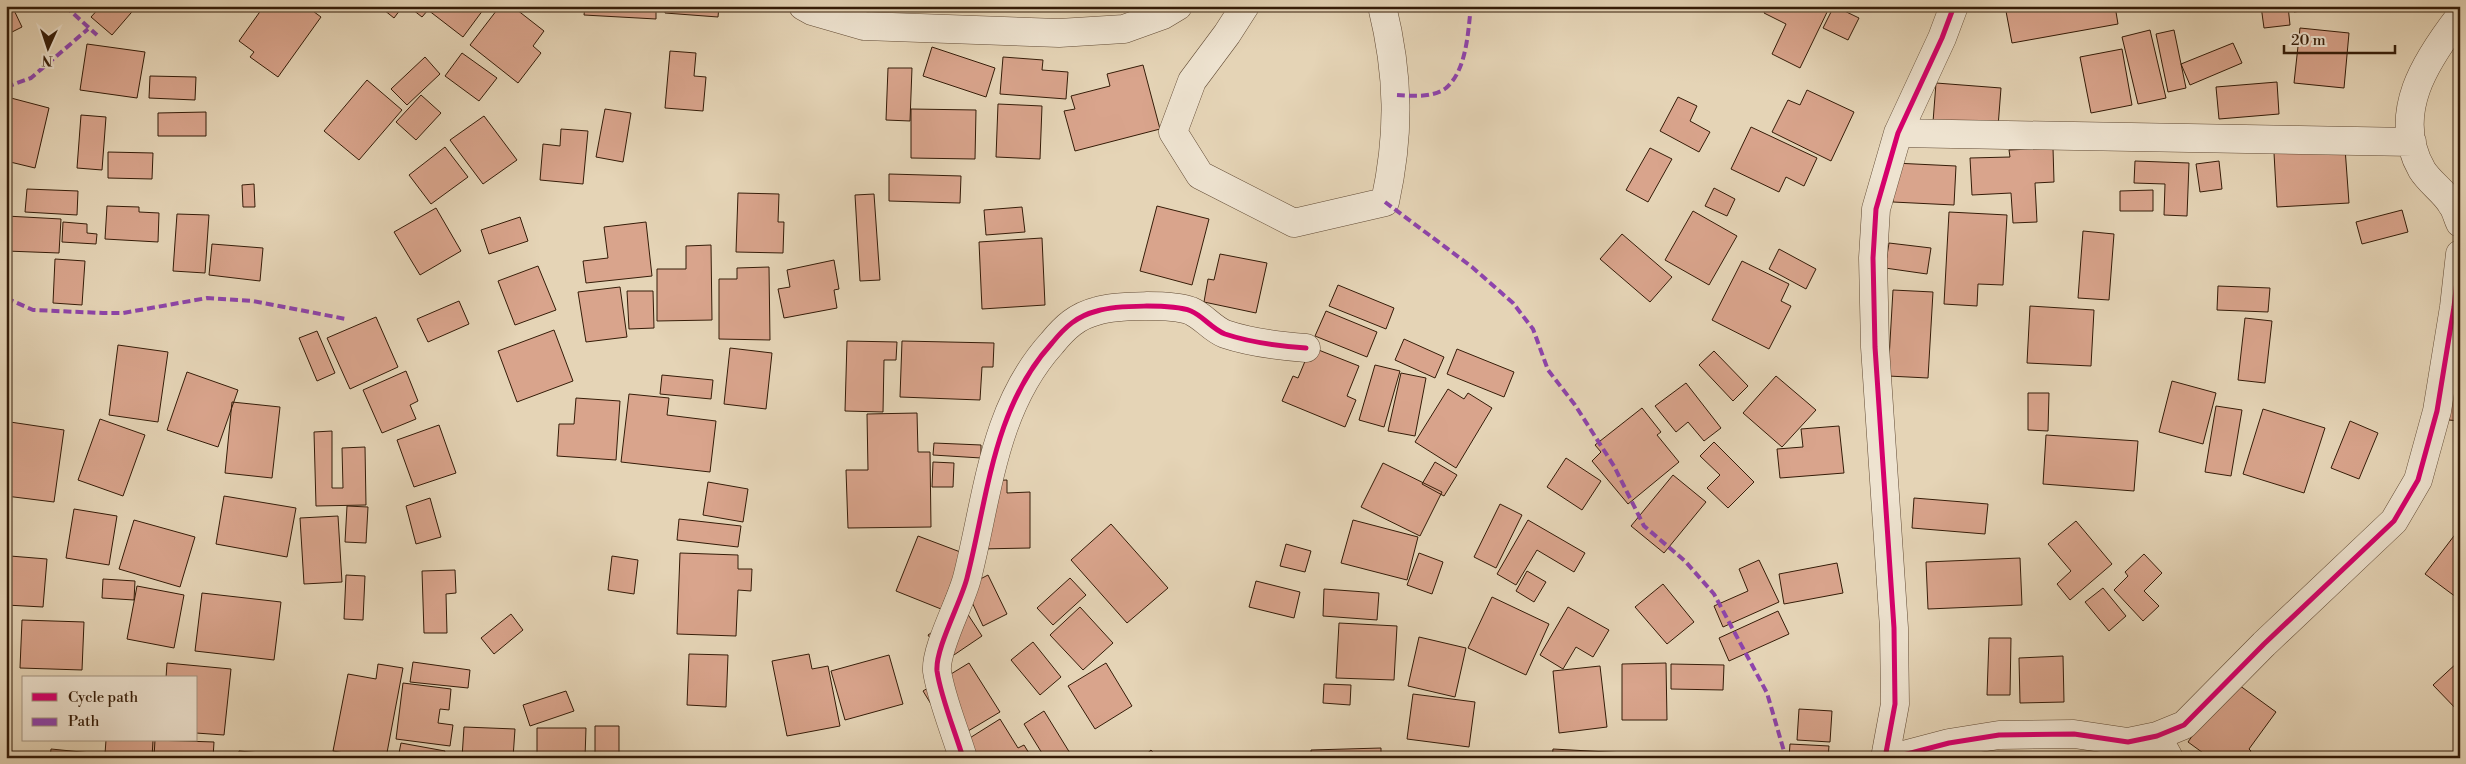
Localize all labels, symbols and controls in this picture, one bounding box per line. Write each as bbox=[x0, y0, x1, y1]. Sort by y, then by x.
north arrow bbox=[22, 22, 72, 72]
scale bar bbox=[2284, 22, 2395, 54]
text: 20 m bbox=[2291, 31, 2326, 50]
text: N bbox=[41, 51, 53, 69]
legend bbox=[22, 676, 198, 742]
text: Cycle path bbox=[68, 688, 138, 707]
text: Path bbox=[68, 712, 100, 731]

